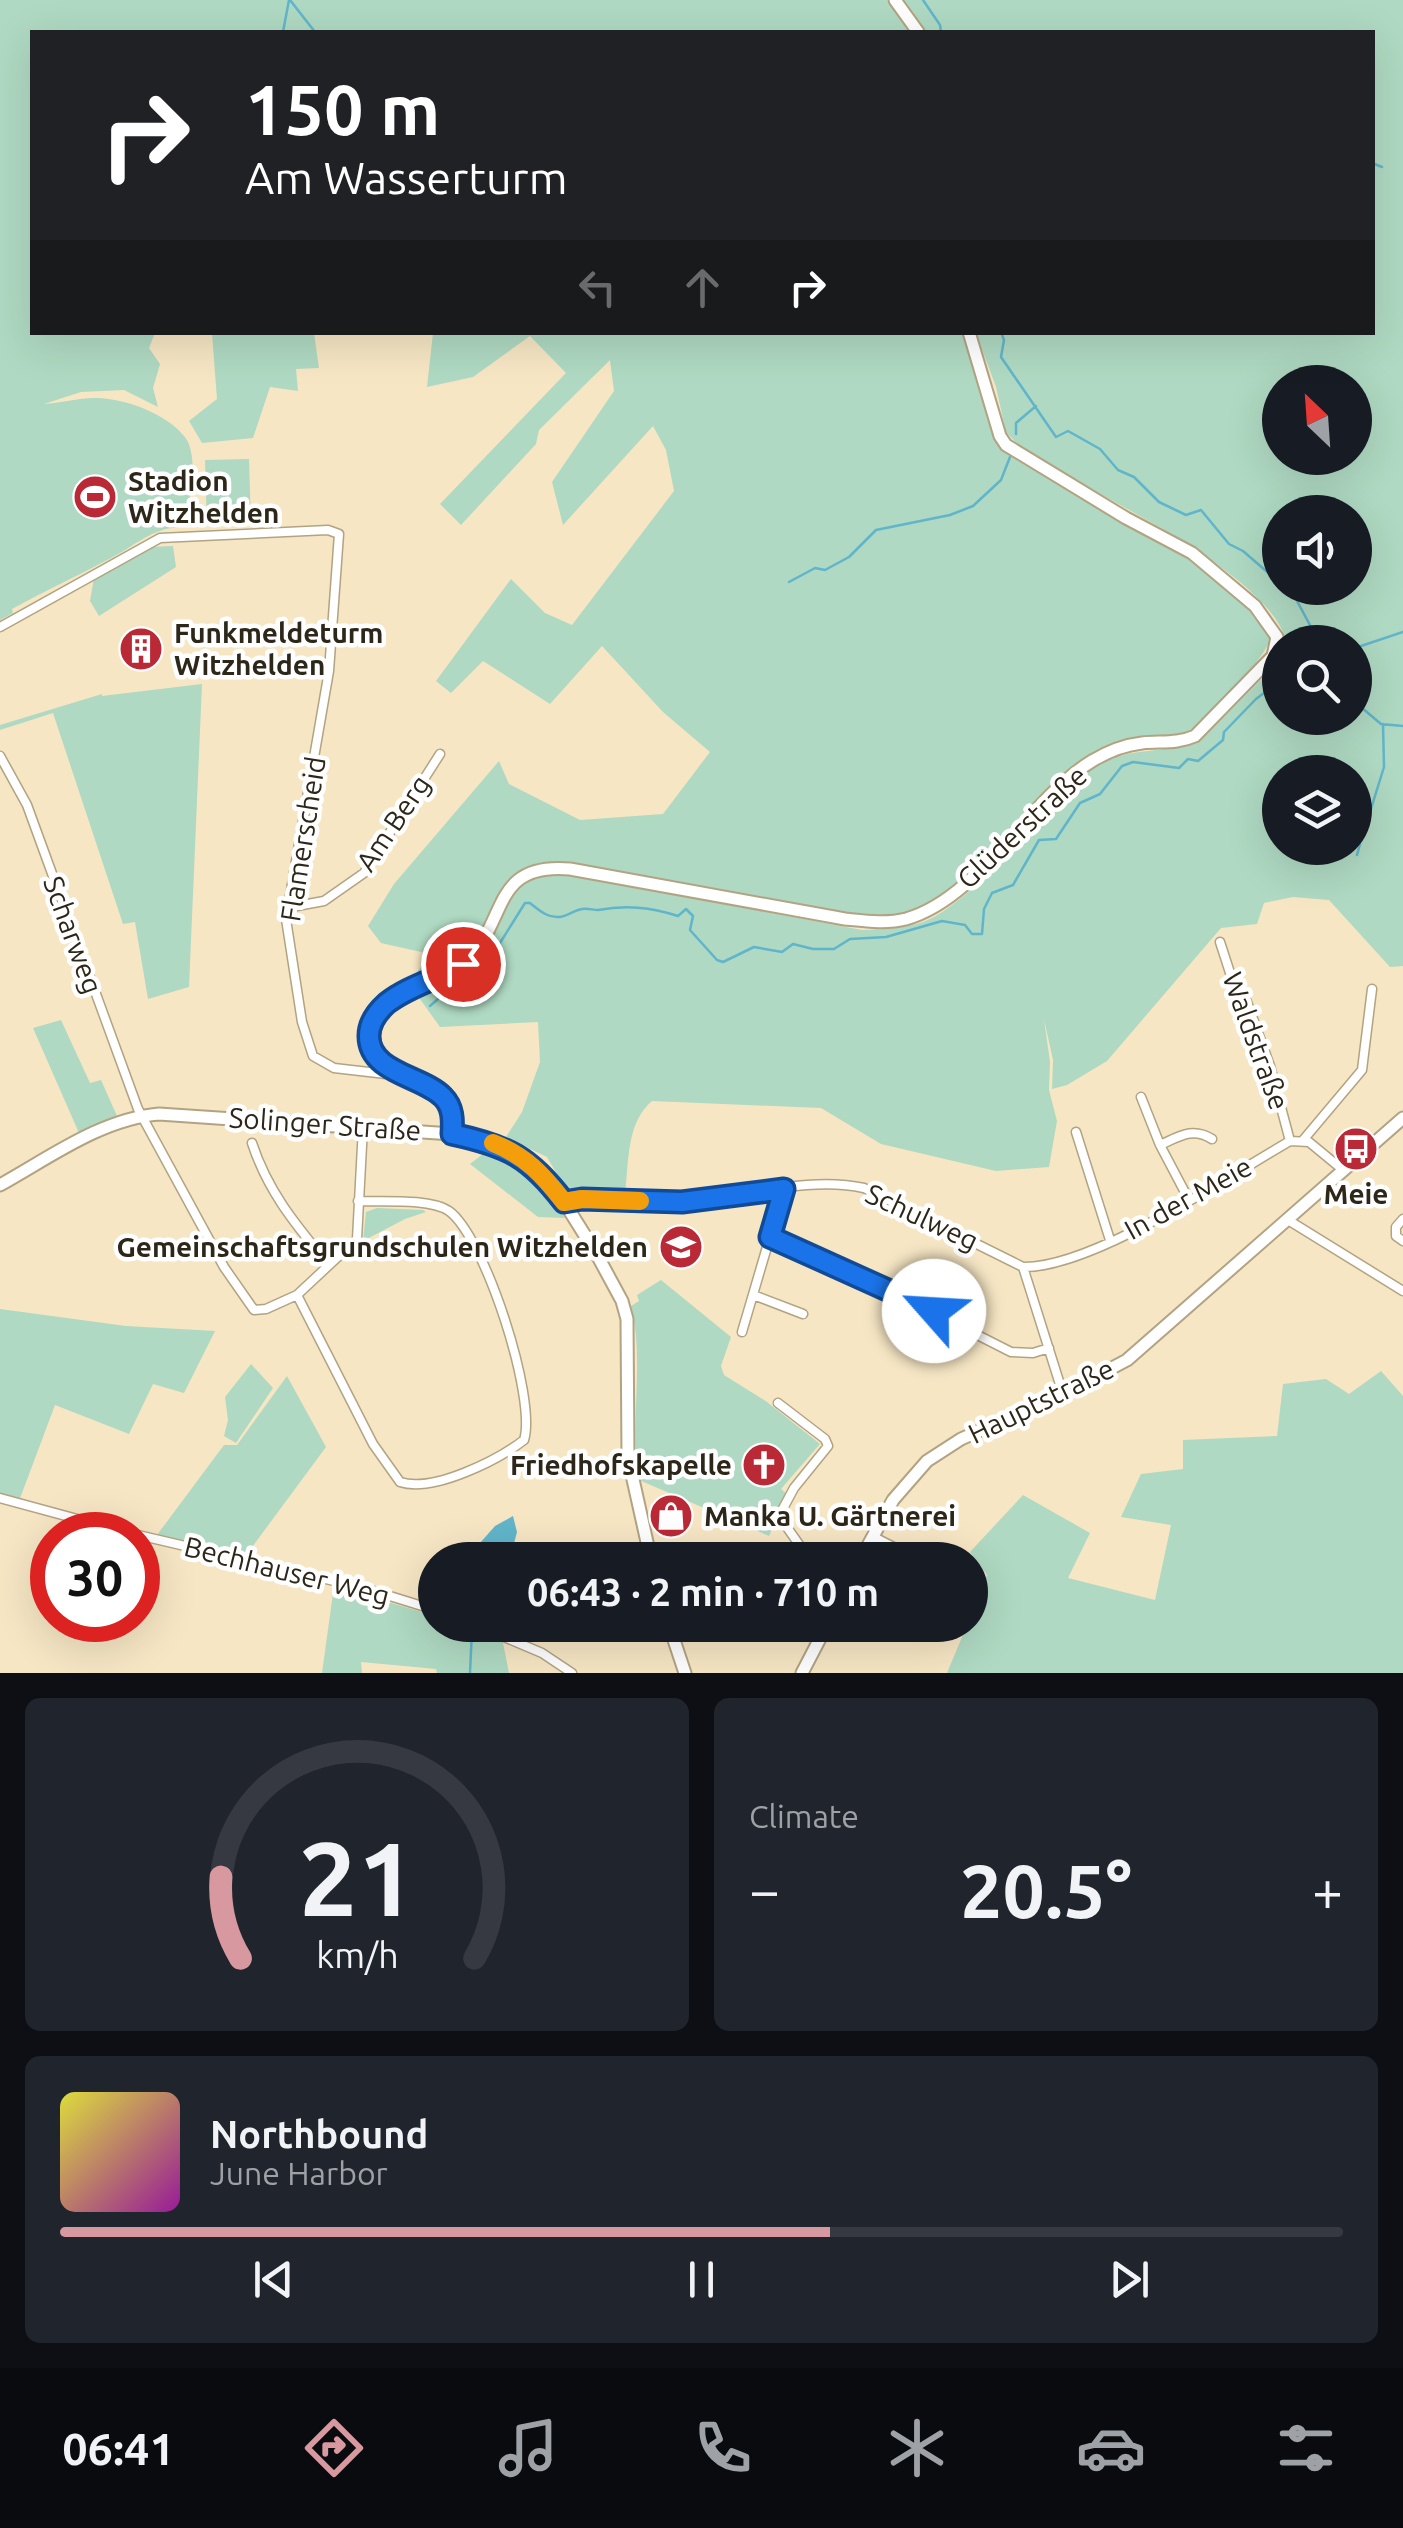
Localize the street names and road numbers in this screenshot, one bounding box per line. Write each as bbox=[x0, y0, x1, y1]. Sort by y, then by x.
street label: Flamerscheid bbox=[274, 754, 331, 924]
street label: Glüderstraße bbox=[951, 759, 1092, 894]
street label: Am Berg bbox=[349, 769, 436, 876]
street label: Scharweg bbox=[38, 872, 109, 998]
street label: Waldstraße bbox=[1217, 968, 1296, 1114]
street label: Solinger Straße bbox=[228, 1101, 422, 1146]
street label: In der Meie bbox=[1119, 1150, 1257, 1245]
street label: Schulweg bbox=[861, 1177, 983, 1256]
street label: Hauptstraße bbox=[963, 1352, 1118, 1449]
street label: Bechhauser Weg bbox=[181, 1530, 393, 1611]

